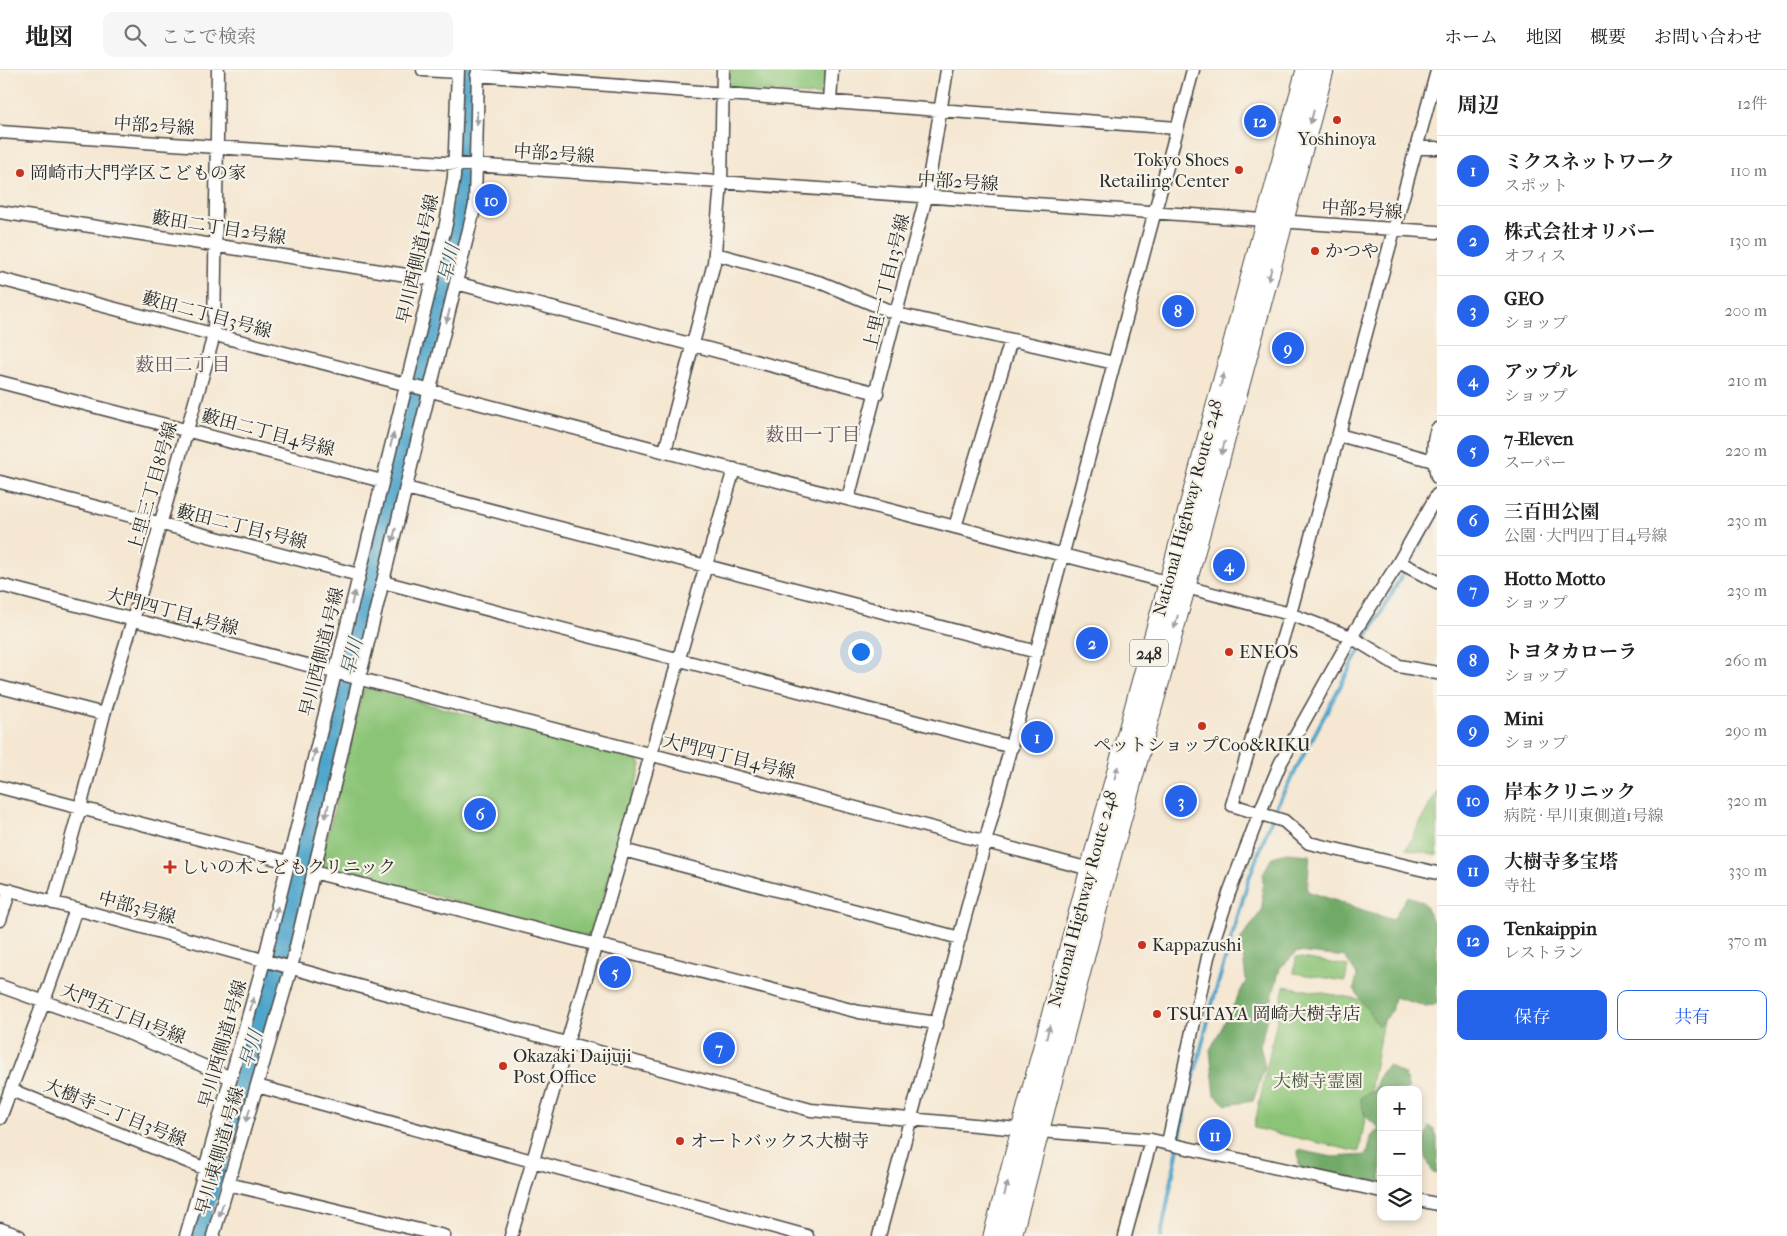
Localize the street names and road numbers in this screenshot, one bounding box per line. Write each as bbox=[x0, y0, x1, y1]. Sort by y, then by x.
street label: 中部2号線 bbox=[113, 113, 195, 139]
street label: 中部2号線 bbox=[513, 141, 595, 167]
street label: 中部2号線 bbox=[917, 169, 999, 195]
street label: 早川西側道1号線 bbox=[393, 192, 443, 326]
street label: 中部2号線 bbox=[1321, 197, 1403, 223]
street label: 藪田二丁目2号線 bbox=[151, 207, 287, 249]
street label: 上里一丁目13号線 bbox=[860, 212, 914, 352]
street label: 藪田二丁目3号線 bbox=[140, 288, 274, 342]
street label: National Highway Route 248 bbox=[1149, 397, 1227, 619]
street label: 藪田二丁目4号線 bbox=[199, 405, 337, 461]
street label: 上里三丁目8号線 bbox=[124, 419, 182, 555]
street label: 藪田二丁目5号線 bbox=[175, 501, 309, 553]
street label: 大門四丁目4号線 bbox=[103, 584, 241, 640]
street label: 早川西側道1号線 bbox=[296, 585, 348, 719]
road number: 248 bbox=[1130, 640, 1168, 666]
street label: 大門四丁目4号線 bbox=[660, 730, 798, 784]
street label: National Highway Route 248 bbox=[1044, 788, 1122, 1010]
street label: 中部3号線 bbox=[96, 888, 178, 928]
street label: 早川西側道1号線 bbox=[194, 977, 252, 1111]
street label: 大門五丁目1号線 bbox=[58, 979, 188, 1049]
street label: 大樹寺二丁目3号線 bbox=[41, 1075, 189, 1151]
street label: 早川東側道1号線 bbox=[192, 1084, 248, 1218]

